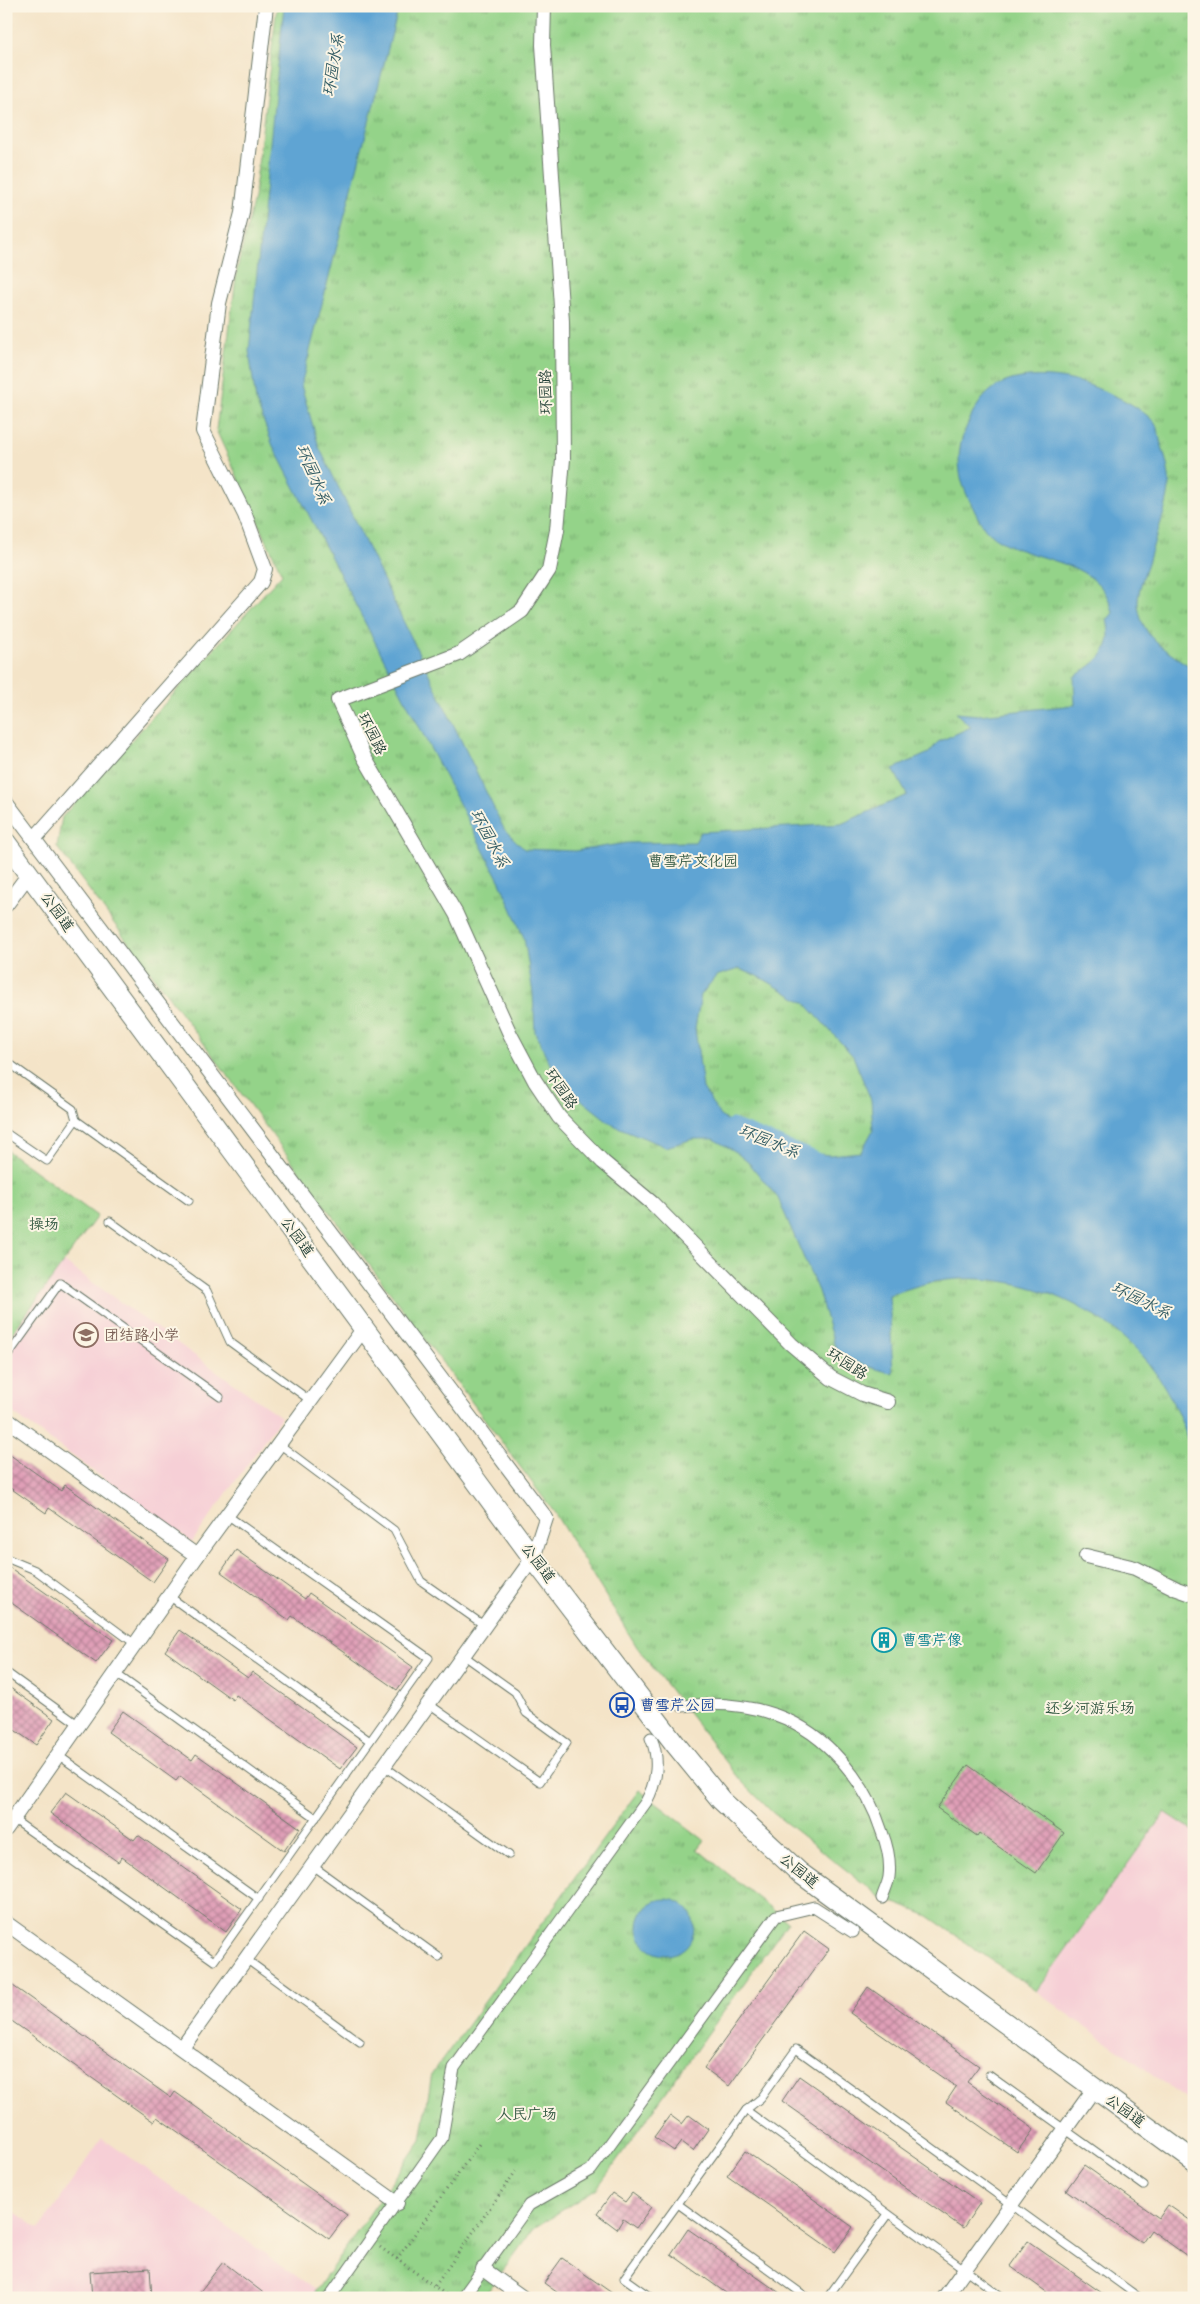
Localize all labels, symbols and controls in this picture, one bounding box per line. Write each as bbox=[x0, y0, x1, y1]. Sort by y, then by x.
water label: 环园水系 bbox=[320, 32, 348, 98]
street label: 环园路 bbox=[536, 369, 556, 415]
water label: 环园水系 bbox=[292, 442, 334, 508]
street label: 环园路 bbox=[354, 710, 390, 758]
water label: 环园水系 bbox=[466, 806, 512, 872]
park label: 曹雪芹文化园 bbox=[648, 852, 738, 871]
street label: 公园道 bbox=[36, 888, 78, 936]
street label: 环园路 bbox=[541, 1065, 581, 1113]
water label: 环园水系 bbox=[736, 1121, 802, 1163]
street label: 公园道 bbox=[276, 1213, 318, 1261]
park label: 操场 bbox=[29, 1215, 59, 1234]
water label: 环园水系 bbox=[1108, 1278, 1174, 1324]
school or university icon: 团结路小学 bbox=[73, 1322, 99, 1348]
place label: 团结路小学 bbox=[104, 1326, 179, 1345]
street label: 环园路 bbox=[823, 1344, 871, 1384]
street label: 公园道 bbox=[517, 1539, 559, 1587]
building icon: 曹雪芹像 bbox=[871, 1627, 897, 1653]
place label: 曹雪芹像 bbox=[902, 1631, 962, 1650]
bus stop icon: 曹雪芹公园 bbox=[609, 1692, 635, 1718]
place label: 曹雪芹公园 bbox=[640, 1696, 715, 1715]
park label: 还乡河游乐场 bbox=[1045, 1699, 1135, 1718]
street label: 公园道 bbox=[776, 1849, 822, 1893]
street label: 公园道 bbox=[1101, 2090, 1149, 2132]
park label: 人民广场 bbox=[497, 2105, 557, 2124]

